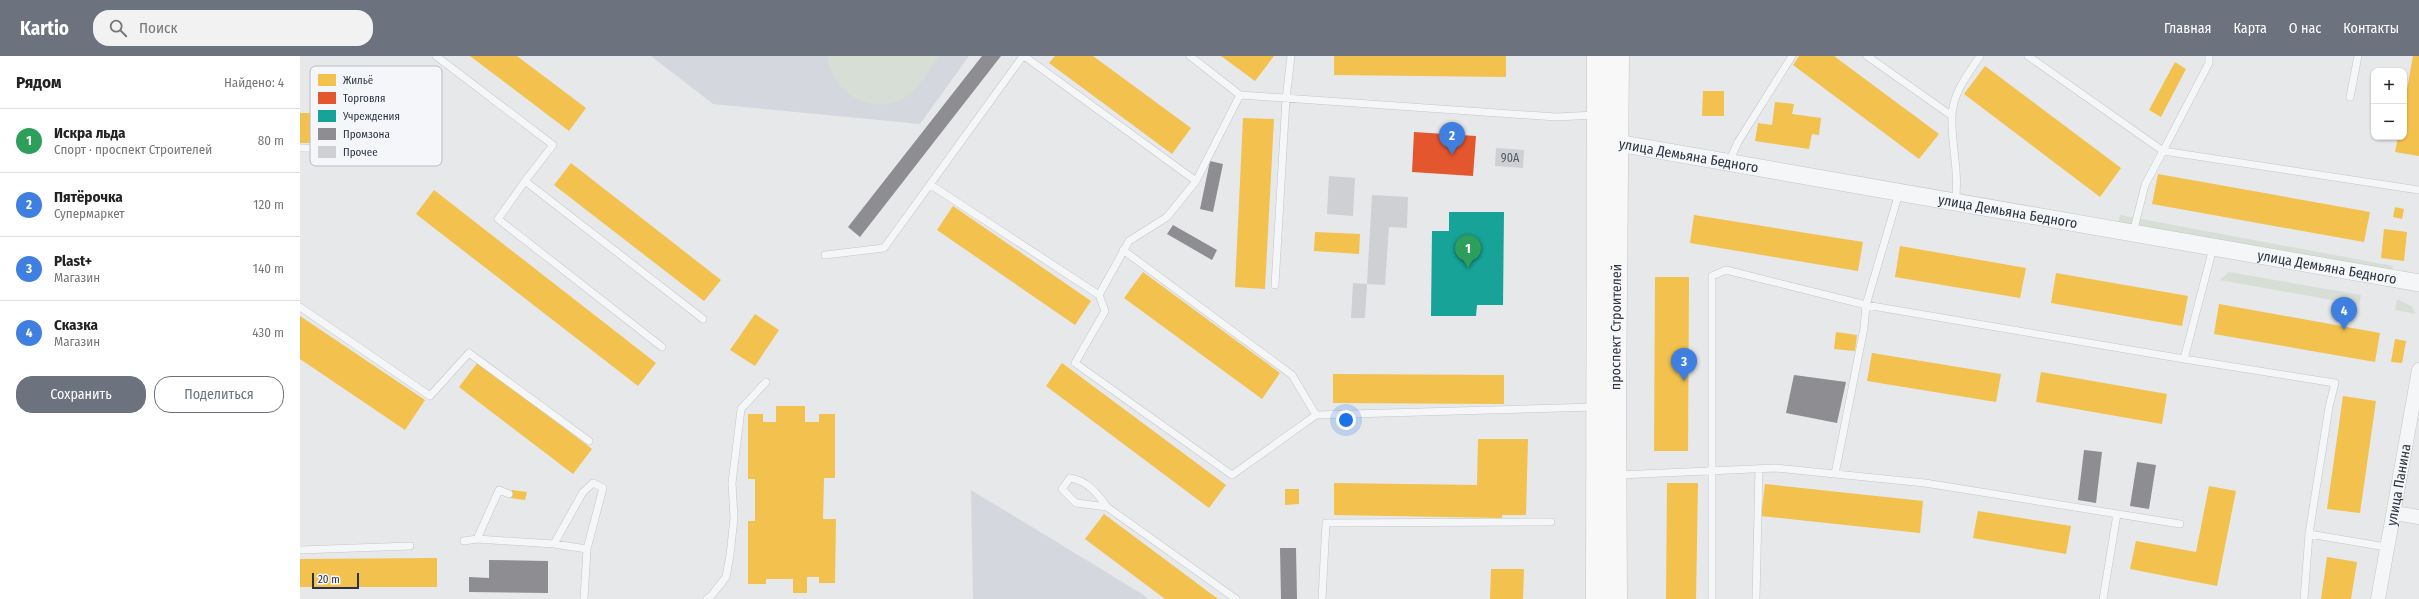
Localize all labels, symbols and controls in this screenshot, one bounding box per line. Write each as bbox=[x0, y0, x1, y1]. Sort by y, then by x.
search box bbox=[93, 10, 373, 46]
text: Kartio bbox=[20, 17, 69, 40]
icon: search bbox=[107, 17, 129, 39]
text: Поиск bbox=[139, 19, 177, 37]
text: Главная bbox=[2164, 20, 2211, 37]
text: Карта bbox=[2233, 20, 2267, 37]
text: О нас bbox=[2289, 20, 2321, 37]
text: Контакты bbox=[2343, 20, 2399, 37]
legend bbox=[310, 66, 442, 166]
map controls bbox=[2371, 68, 2407, 140]
button: + bbox=[2371, 68, 2407, 104]
text: Рядом bbox=[16, 72, 61, 93]
text: Жильё bbox=[343, 74, 373, 87]
text: Найдено: 4 bbox=[224, 75, 284, 90]
text: Торговля bbox=[343, 92, 385, 105]
button: − bbox=[2371, 104, 2407, 140]
text: Учреждения bbox=[342, 110, 400, 123]
pin: 2 bbox=[1439, 122, 1465, 155]
text: Искра льда bbox=[54, 124, 126, 142]
text: Промзона bbox=[343, 128, 390, 141]
text: 1 bbox=[26, 133, 32, 148]
text: 80 m bbox=[258, 133, 284, 148]
street label: улица Демьяна Бедного bbox=[1618, 135, 1760, 176]
text: Спорт · проспект Строителей bbox=[54, 142, 212, 157]
text: Прочее bbox=[343, 146, 378, 159]
house number: 90А bbox=[1501, 151, 1520, 165]
text: Пятёрочка bbox=[54, 188, 123, 206]
street label: улица Демьяна Бедного bbox=[1937, 191, 2079, 232]
text: 2 bbox=[26, 197, 32, 212]
text: 120 m bbox=[253, 197, 284, 212]
text: Супермаркет bbox=[54, 206, 125, 221]
pin: 1 bbox=[1455, 235, 1481, 268]
street label: улица Демьяна Бедного bbox=[2256, 246, 2398, 287]
text: Plast+ bbox=[54, 252, 92, 270]
text: 3 bbox=[26, 261, 32, 276]
text: 140 m bbox=[253, 261, 284, 276]
street label: проспект Строителей bbox=[1607, 264, 1625, 390]
text: Магазин bbox=[54, 270, 100, 285]
pin: 4 bbox=[2331, 297, 2357, 330]
text: Сказка bbox=[54, 316, 98, 334]
text: 4 bbox=[26, 325, 32, 340]
text: 430 m bbox=[252, 325, 284, 340]
text: Магазин bbox=[54, 334, 100, 349]
pin: 3 bbox=[1671, 348, 1697, 381]
button: Сохранить bbox=[16, 376, 146, 413]
button: Поделиться bbox=[154, 376, 284, 413]
your location bbox=[1336, 410, 1356, 430]
street label: улица Панина bbox=[2383, 442, 2414, 527]
scale bar bbox=[312, 571, 359, 590]
text: 20 m bbox=[318, 573, 340, 586]

